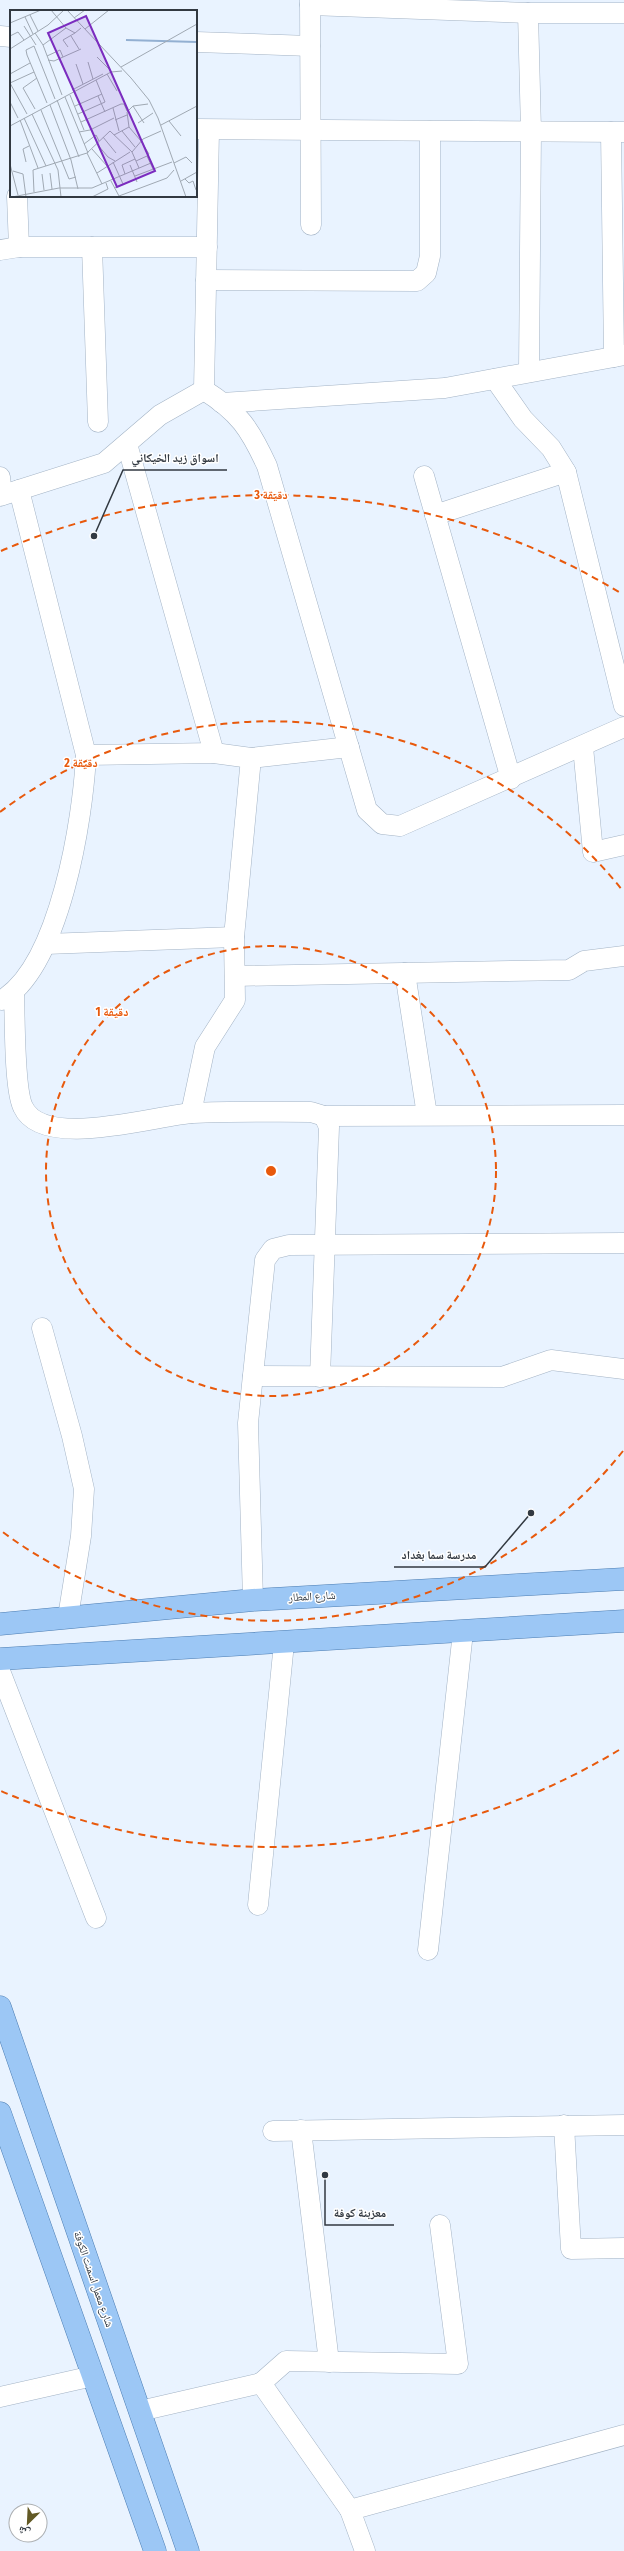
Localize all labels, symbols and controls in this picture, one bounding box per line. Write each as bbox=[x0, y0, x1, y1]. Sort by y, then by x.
inset map bbox=[10, 10, 197, 197]
callout: اسواق زيد الخيكاني bbox=[123, 446, 227, 470]
text: اسواق زيد الخيكاني bbox=[131, 451, 219, 468]
text: 3 دقيقة bbox=[253, 488, 288, 502]
text: 2 دقيقة bbox=[63, 756, 98, 770]
text: 1 دقيقة bbox=[96, 1005, 128, 1019]
centre of rings bbox=[264, 1164, 278, 1178]
callout: مدرسة سما بغداد bbox=[394, 1543, 485, 1567]
text: مدرسة سما بغداد bbox=[402, 1548, 477, 1562]
street label: شارع المطار bbox=[287, 1589, 336, 1604]
callout: معزبنة كوفة bbox=[325, 2201, 394, 2225]
text: معزبنة كوفة bbox=[334, 2206, 387, 2220]
street label: شارع معمل اسمنت الكوفة bbox=[71, 2229, 116, 2329]
north arrow bbox=[8, 2503, 48, 2543]
text: ش bbox=[16, 2522, 33, 2540]

